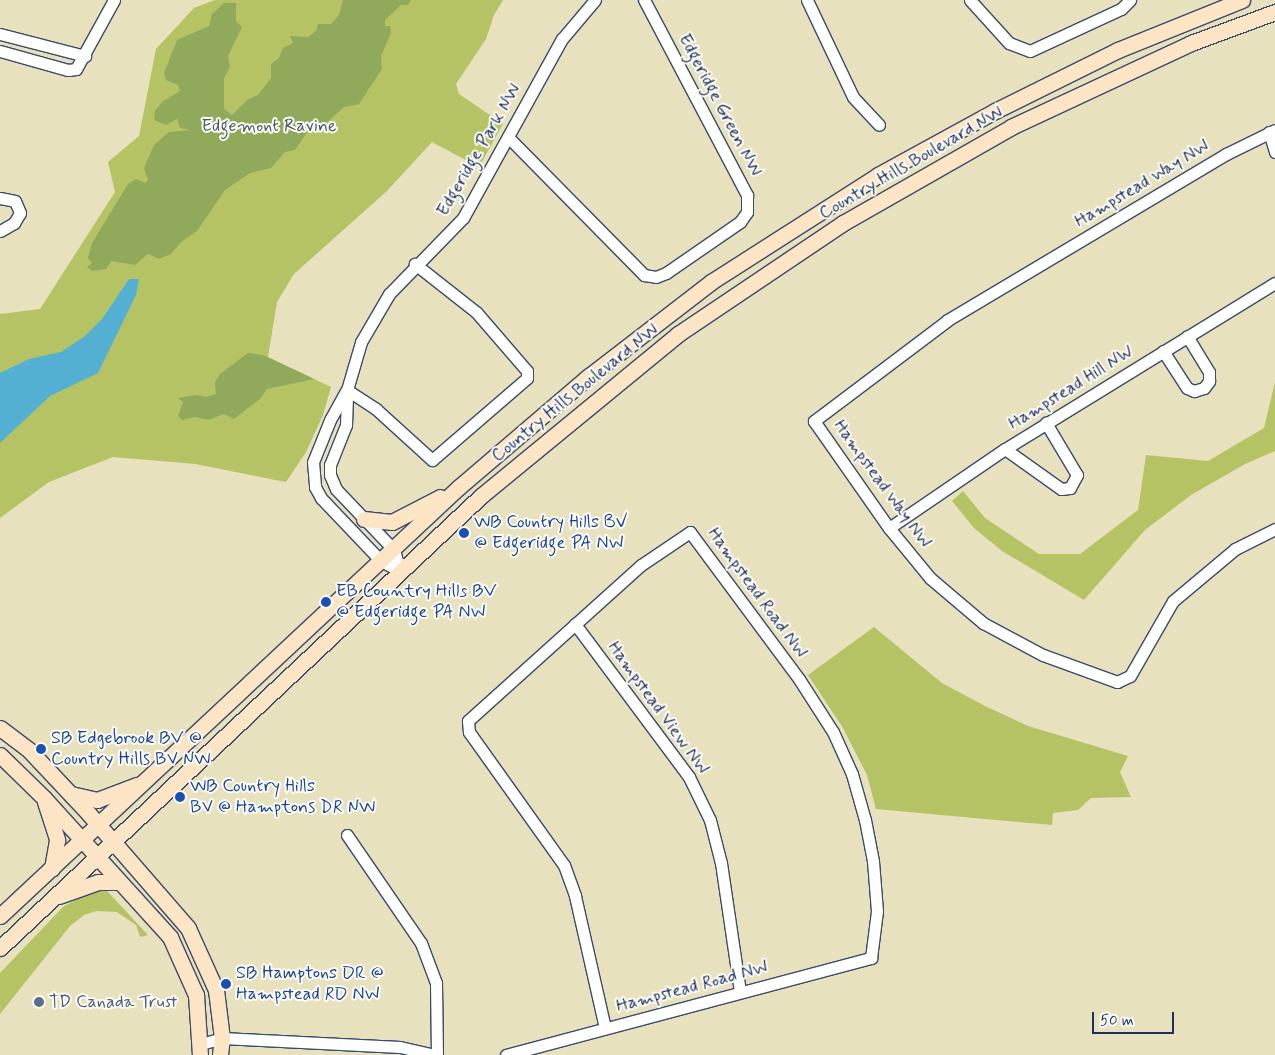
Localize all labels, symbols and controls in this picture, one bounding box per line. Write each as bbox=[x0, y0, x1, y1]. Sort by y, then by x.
street label: Edgeridge Green NW bbox=[673, 30, 767, 180]
street label: Edgeridge Park NW bbox=[433, 81, 525, 219]
street label: Country Hills Boulevard NW bbox=[816, 102, 1006, 224]
park label: Edgemont Ravine bbox=[200, 115, 338, 137]
street label: Hampstead Way NW bbox=[1070, 135, 1214, 233]
street label: Country Hills Boulevard NW bbox=[488, 319, 662, 467]
street label: Hampstead Hill NW bbox=[1004, 341, 1138, 435]
street label: Hampstead Way NW bbox=[828, 415, 936, 553]
place label: WB Country Hills BV @ Edgeridge PA NW bbox=[474, 512, 633, 554]
street label: Hampstead Road NW bbox=[702, 523, 812, 663]
marker: WB Country Hills BV @ Edgeridge PA NW bbox=[458, 527, 470, 539]
place label: EB Country Hills BV @ Edgeridge PA NW bbox=[336, 581, 489, 624]
marker: EB Country Hills BV @ Edgeridge PA NW bbox=[320, 596, 332, 608]
street label: Hampstead View NW bbox=[603, 639, 713, 777]
place label: SB Edgebrook BV @ Country Hills BV NW bbox=[51, 728, 209, 771]
marker: SB Edgebrook BV @ Country Hills BV NW bbox=[35, 743, 47, 755]
place label: WB Country Hills BV @ Hamptons DR NW bbox=[190, 776, 374, 819]
marker: WB Country Hills BV @ Hamptons DR NW bbox=[174, 791, 186, 803]
street label: Hampstead Road NW bbox=[614, 956, 770, 1018]
place label: SB Hamptons DR @ Hampstead RD NW bbox=[236, 963, 387, 1006]
marker: SB Hamptons DR @ Hampstead RD NW bbox=[220, 978, 232, 990]
place label: TD Canada Trust bbox=[49, 991, 178, 1013]
marker: TD Canada Trust bbox=[33, 996, 45, 1008]
scale bar bbox=[1095, 1002, 1178, 1034]
text: 50 m bbox=[1100, 1011, 1134, 1031]

